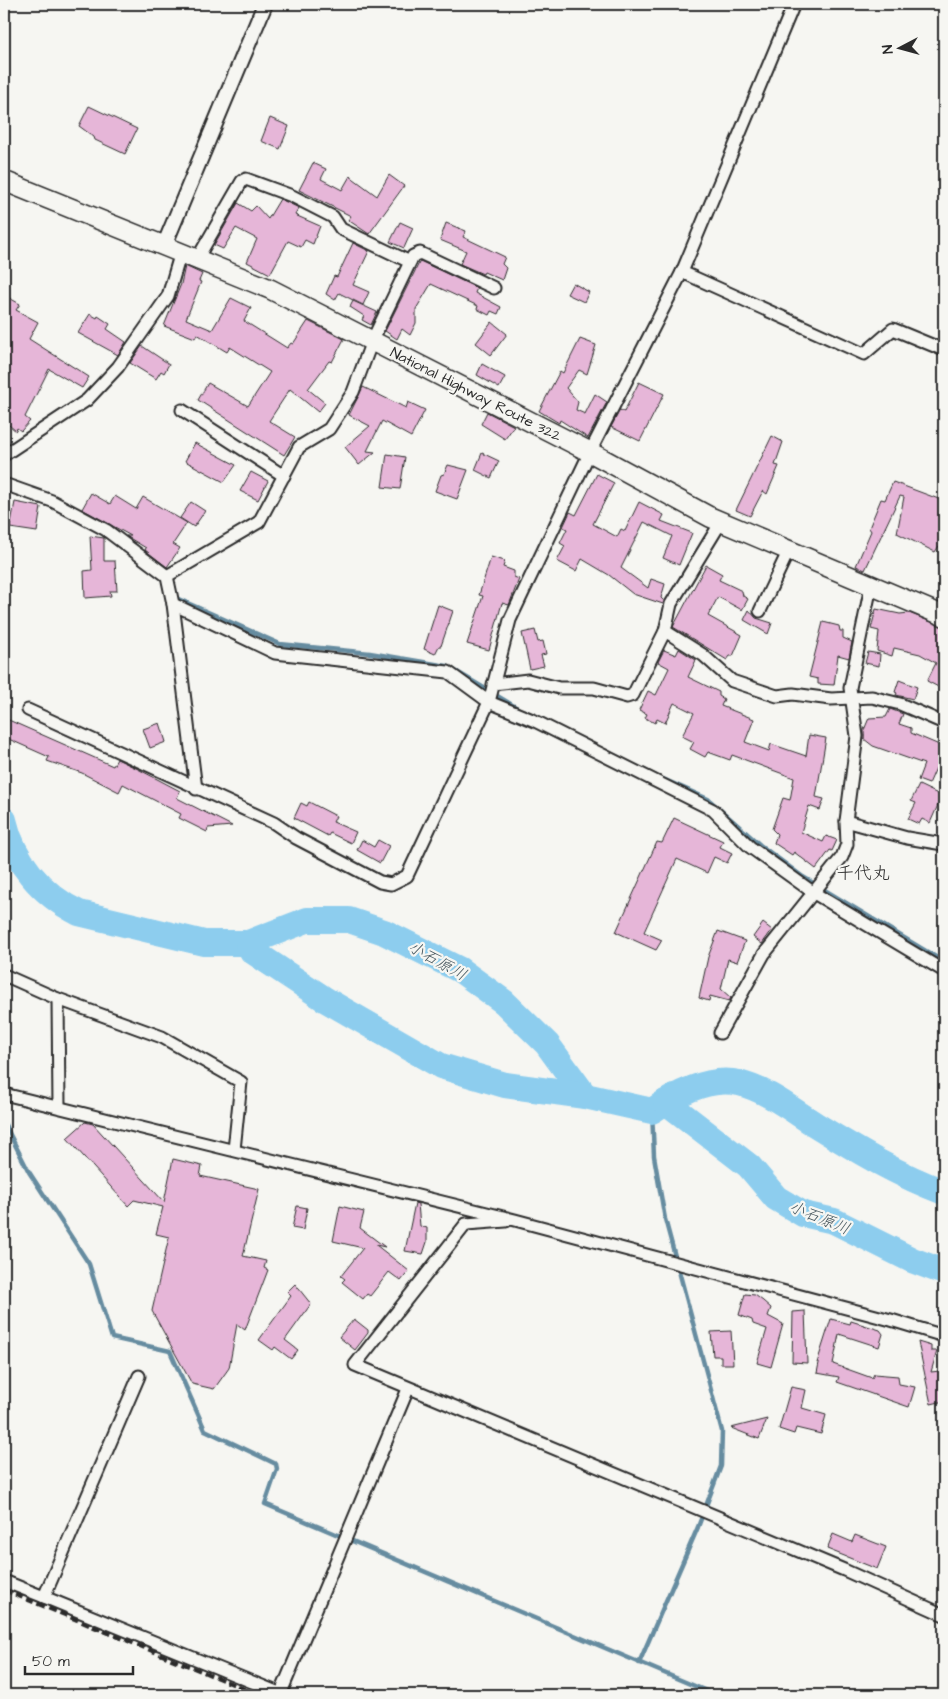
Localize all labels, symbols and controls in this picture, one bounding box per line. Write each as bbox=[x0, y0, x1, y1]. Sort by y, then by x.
north arrow bbox=[876, 22, 926, 72]
text: N bbox=[878, 44, 898, 55]
street label: National Highway Route 322 bbox=[386, 342, 565, 448]
district label: 千代丸 bbox=[836, 861, 890, 886]
water label: 小石原川 bbox=[404, 936, 471, 986]
water label: 小石原川 bbox=[786, 1196, 853, 1240]
scale bar bbox=[25, 1644, 132, 1676]
text: 50 m bbox=[32, 1651, 70, 1672]

